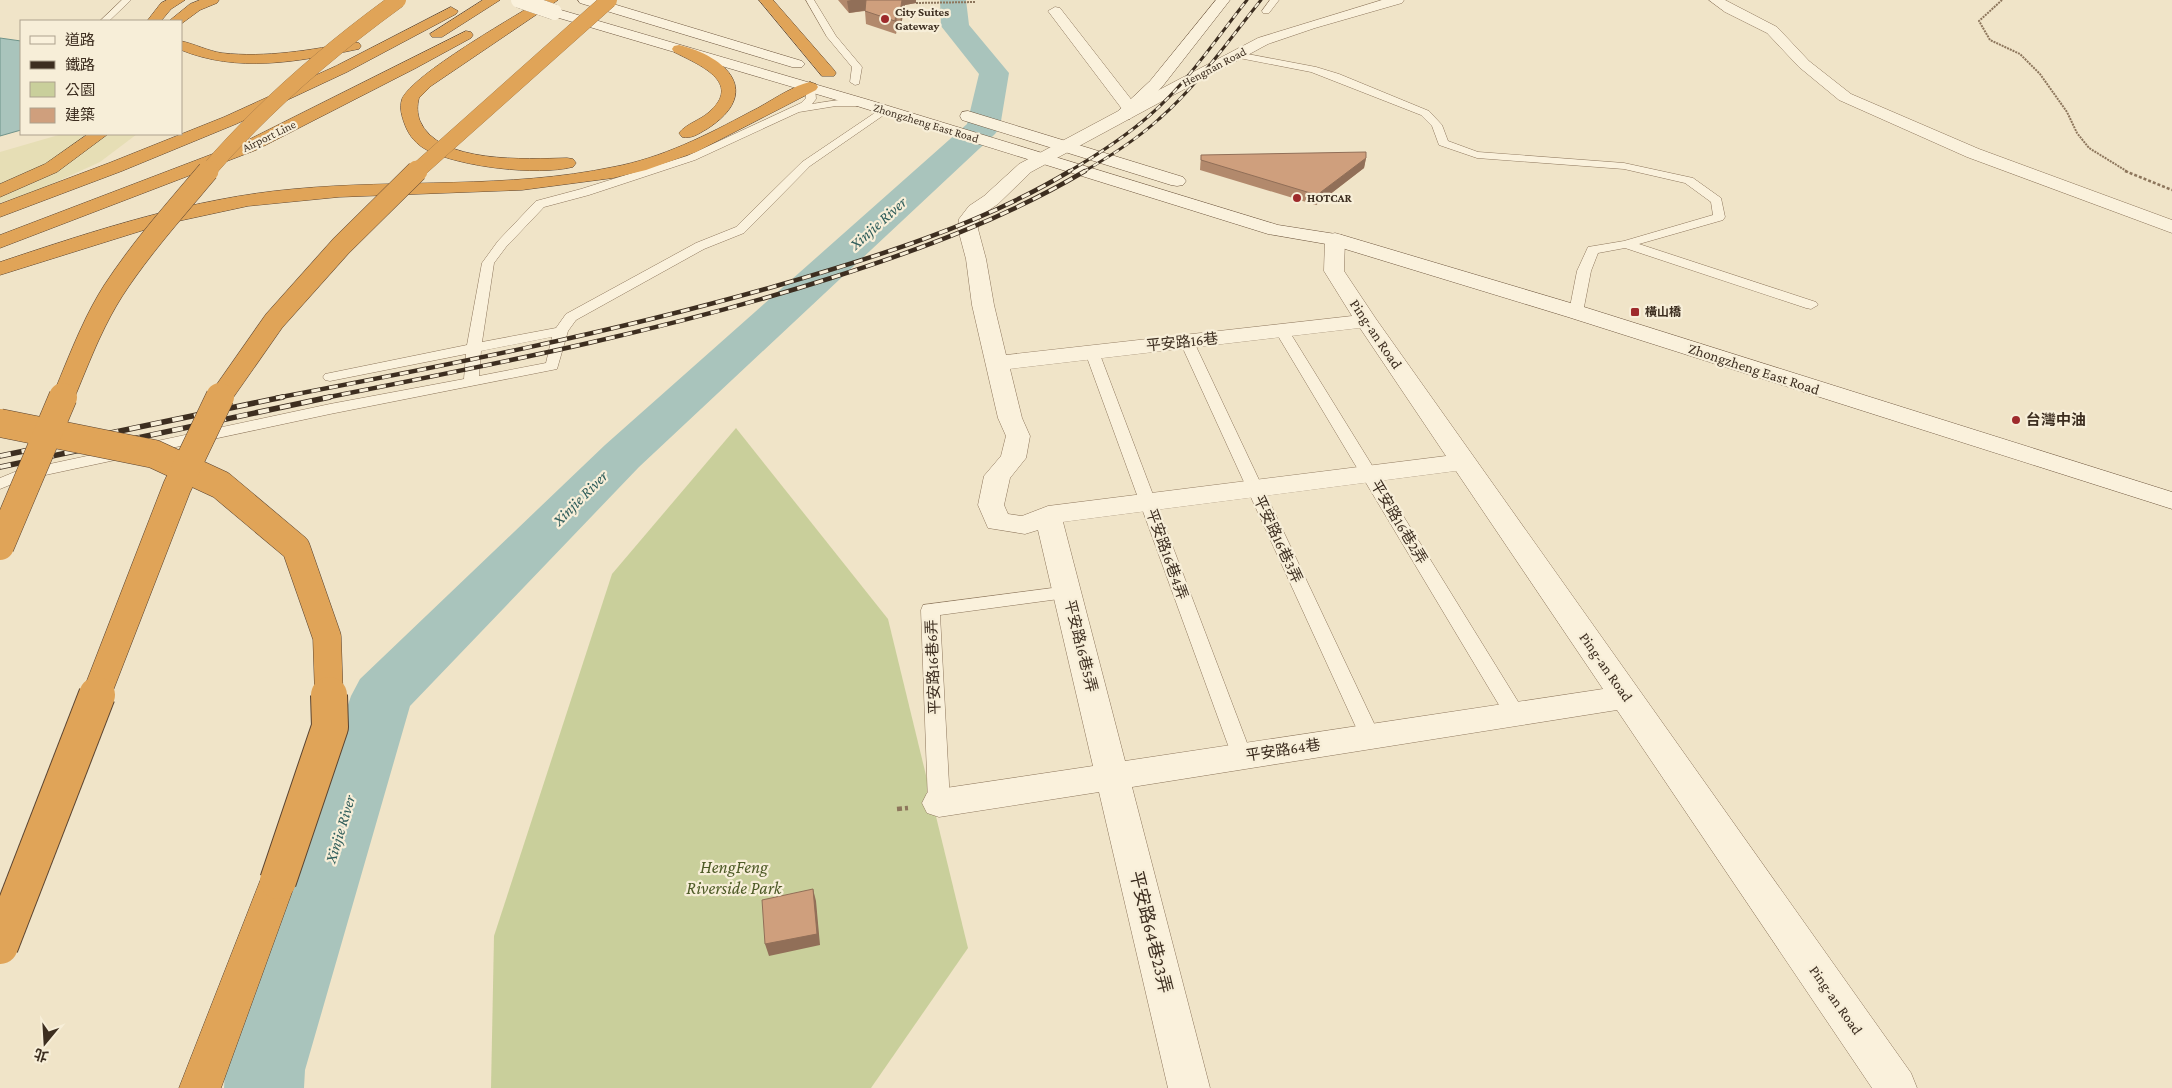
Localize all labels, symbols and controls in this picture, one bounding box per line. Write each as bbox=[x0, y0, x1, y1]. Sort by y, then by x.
place label: City Suites Gateway bbox=[895, 5, 949, 33]
marker: City Suites Gateway bbox=[879, 13, 891, 25]
legend bbox=[20, 20, 182, 135]
text: 道路 bbox=[65, 32, 95, 48]
street label: Hengnan Road bbox=[1180, 44, 1249, 90]
text: 鐵路 bbox=[65, 57, 95, 73]
text: 公園 bbox=[65, 82, 95, 98]
street label: Zhongzheng East Road bbox=[872, 100, 981, 146]
text: 建築 bbox=[65, 107, 95, 123]
street label: Airport Line bbox=[240, 117, 298, 155]
place label: HOTCAR bbox=[1307, 191, 1353, 205]
marker: HOTCAR bbox=[1291, 192, 1303, 204]
water label: Xinjie River bbox=[846, 193, 911, 254]
street label: Ping-an Road bbox=[1346, 296, 1405, 372]
place label: 橫山橋 bbox=[1645, 305, 1682, 319]
marker: 橫山橋 bbox=[1629, 306, 1641, 318]
street label: 平安路16巷 bbox=[1145, 330, 1219, 354]
street label: Zhongzheng East Road bbox=[1686, 340, 1822, 399]
place label: 台灣中油 bbox=[2026, 411, 2086, 428]
marker: 台灣中油 bbox=[2010, 414, 2022, 426]
water label: Xinjie River bbox=[549, 467, 612, 530]
street label: 平安路16巷2弄 bbox=[1368, 477, 1430, 567]
street label: 平安路16巷3弄 bbox=[1251, 493, 1305, 585]
street label: 平安路16巷4弄 bbox=[1143, 507, 1191, 601]
street label: 平安路16巷5弄 bbox=[1062, 598, 1100, 694]
street label: 平安路16巷6弄 bbox=[923, 619, 943, 715]
street label: Ping-an Road bbox=[1576, 629, 1636, 705]
street label: 平安路64巷 bbox=[1245, 736, 1321, 764]
water label: Xinjie River bbox=[321, 793, 359, 866]
park label: HengFeng Riverside Park bbox=[686, 857, 783, 898]
street label: 平安路64巷23弄 bbox=[1126, 869, 1176, 995]
street label: Ping-an Road bbox=[1806, 962, 1866, 1038]
north arrow bbox=[20, 1018, 70, 1068]
text: 北 bbox=[32, 1046, 50, 1065]

